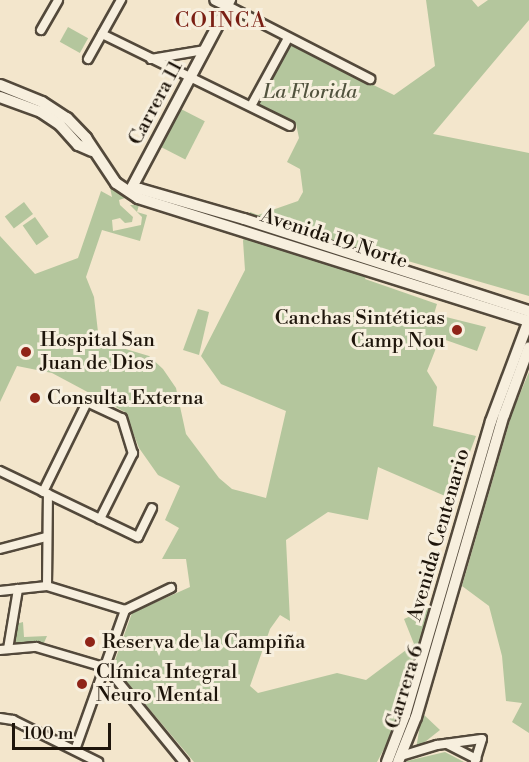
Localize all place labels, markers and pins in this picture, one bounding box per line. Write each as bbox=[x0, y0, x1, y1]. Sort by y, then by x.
place label: Canchas Sintéticas Camp Nou bbox=[275, 306, 445, 353]
marker: Canchas Sintéticas Camp Nou bbox=[450, 323, 464, 337]
place label: Hospital San Juan de Dios bbox=[40, 328, 155, 375]
marker: Hospital San Juan de Dios bbox=[17, 343, 35, 361]
place label: Consulta Externa bbox=[47, 386, 204, 410]
marker: Consulta Externa bbox=[28, 391, 42, 405]
place label: Reserva de la Campiña bbox=[102, 630, 305, 654]
marker: Reserva de la Campiña bbox=[83, 635, 97, 649]
place label: Clínica Integral Neuro Mental bbox=[96, 660, 237, 707]
marker: Clínica Integral Neuro Mental bbox=[73, 675, 91, 693]

